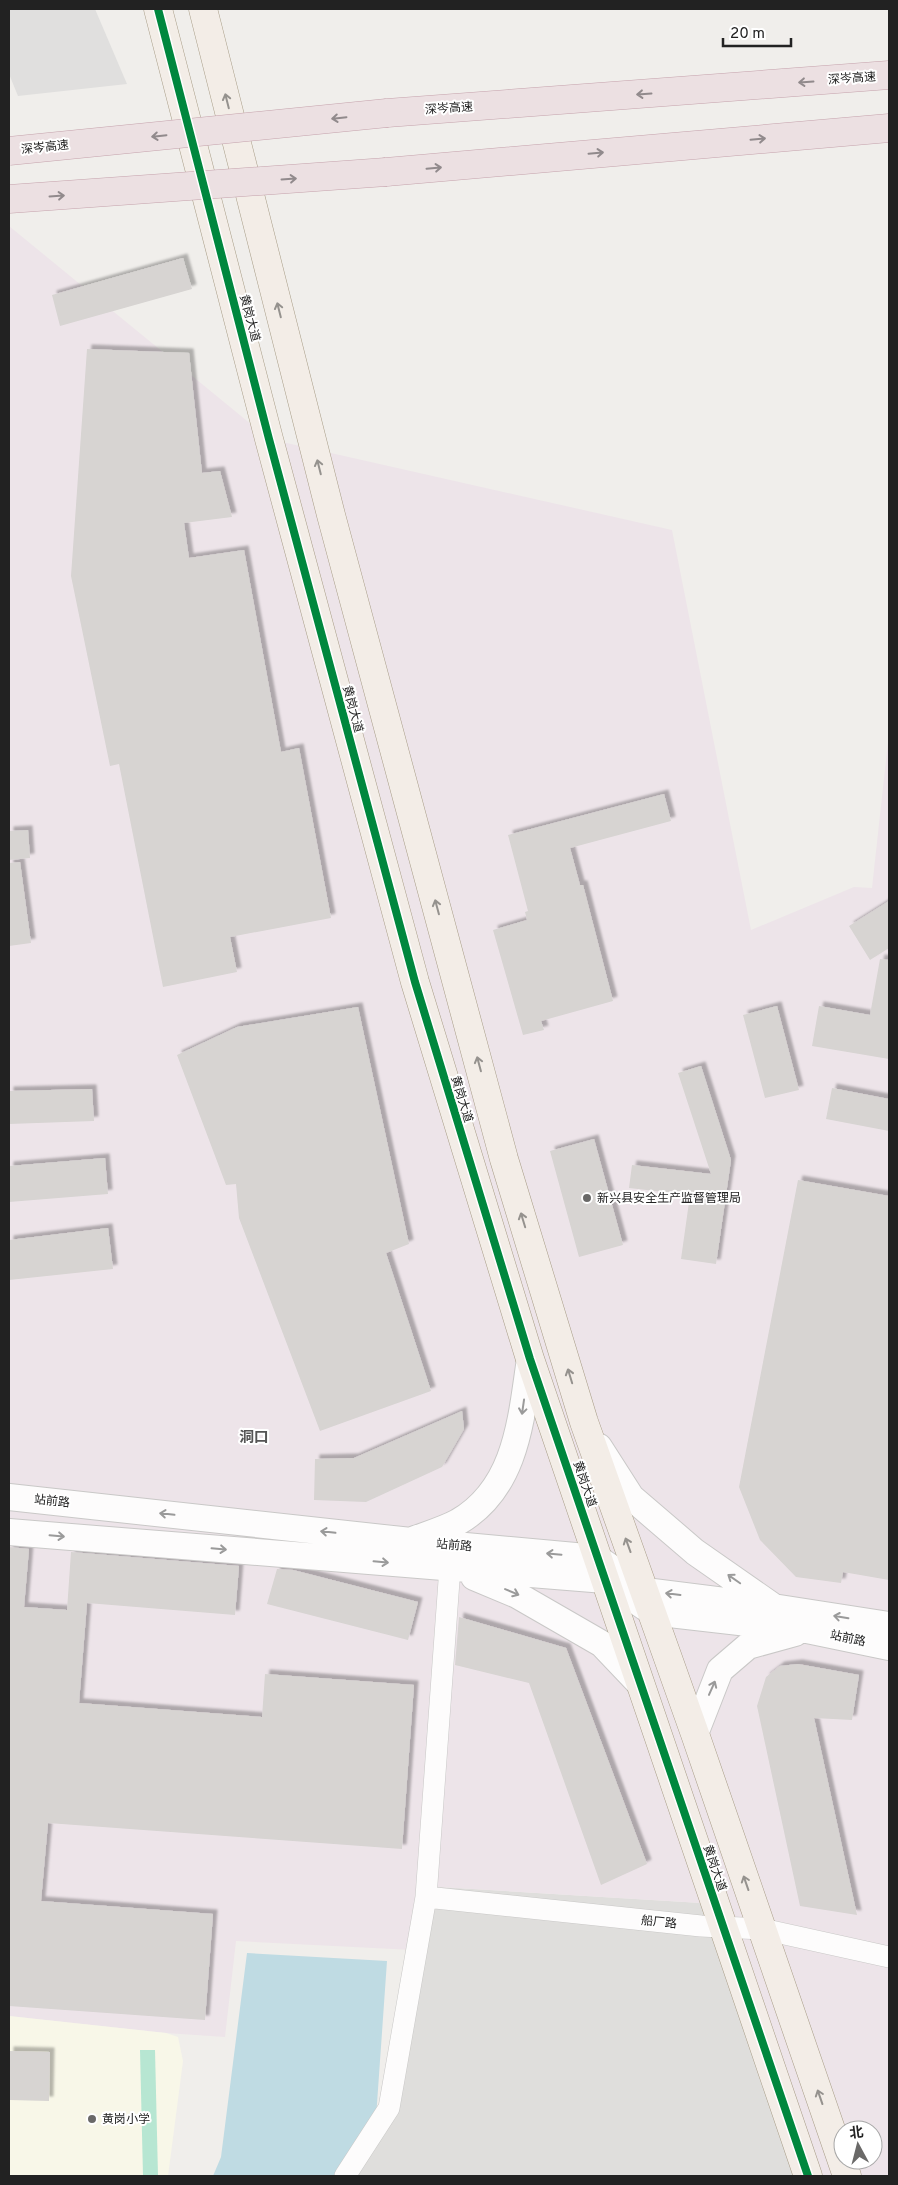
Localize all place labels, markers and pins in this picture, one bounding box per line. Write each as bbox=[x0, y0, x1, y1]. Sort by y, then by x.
place label: 新兴县安全生产监督管理局 bbox=[597, 1191, 741, 1207]
marker: 新兴县安全生产监督管理局 bbox=[581, 1192, 593, 1204]
place label: 黄岗小学 bbox=[102, 2112, 150, 2128]
marker: 黄岗小学 bbox=[86, 2113, 98, 2125]

